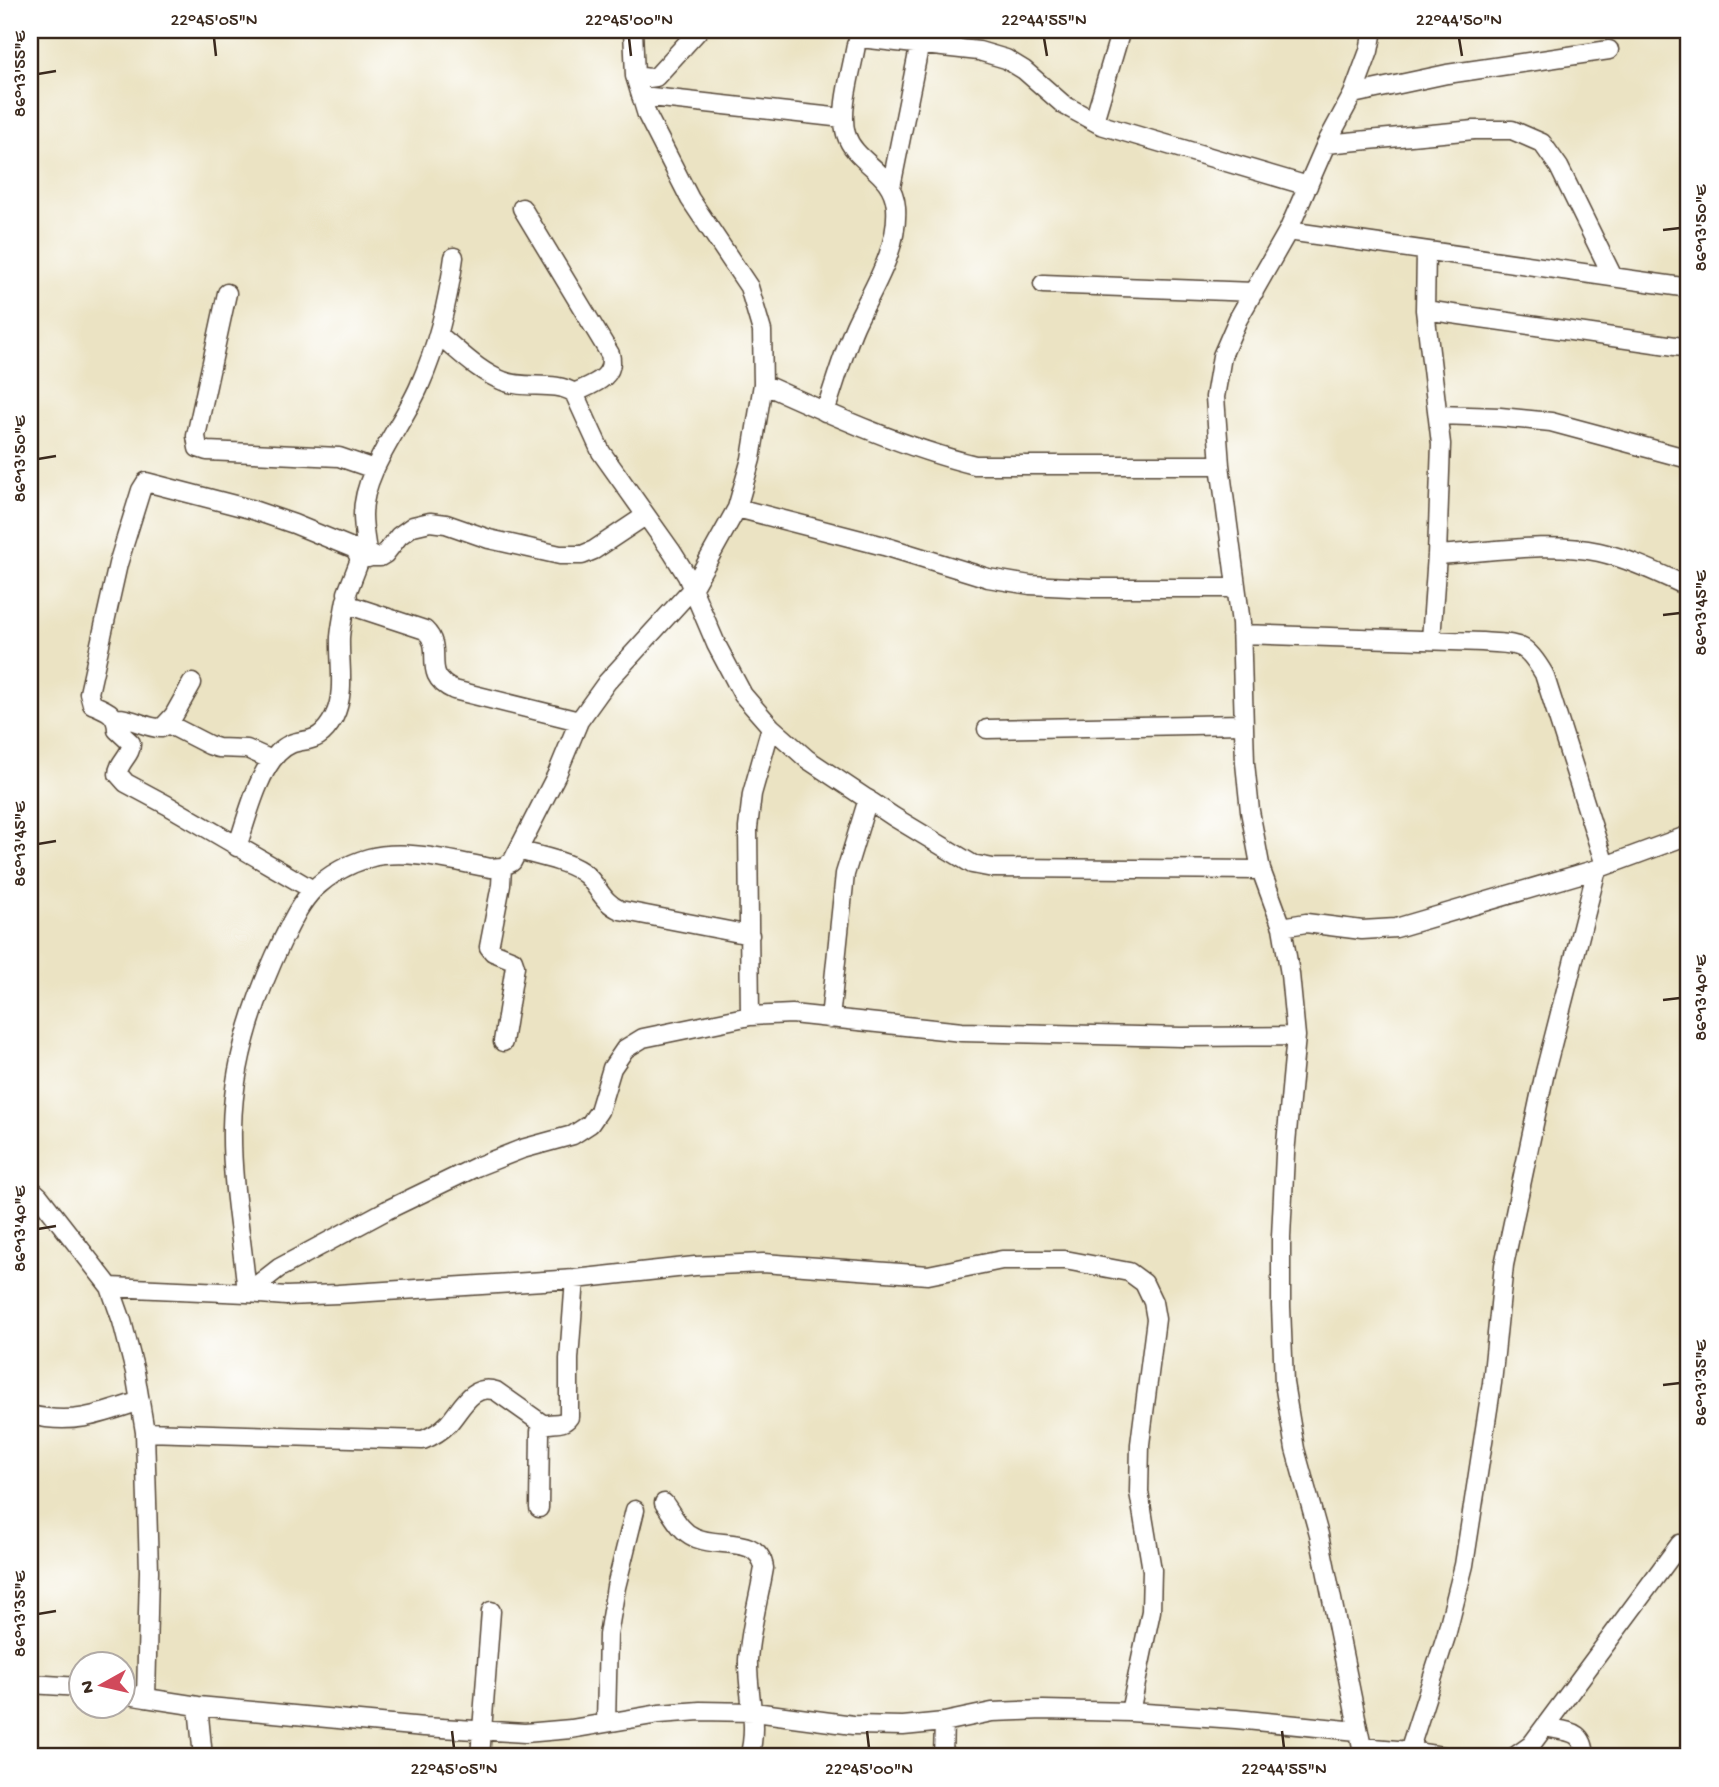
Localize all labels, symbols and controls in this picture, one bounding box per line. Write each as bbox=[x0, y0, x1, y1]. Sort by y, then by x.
text: 22°45'05"N bbox=[170, 11, 258, 32]
text: 22°45'00"N bbox=[585, 11, 673, 32]
text: 22°44'55"N bbox=[1001, 11, 1087, 32]
text: 22°44'50"N bbox=[1416, 11, 1502, 32]
text: 86°13'55"E bbox=[11, 30, 32, 117]
text: 86°13'50"E bbox=[1692, 184, 1713, 271]
text: 86°13'50"E bbox=[11, 415, 32, 502]
text: 86°13'45"E bbox=[1692, 570, 1713, 655]
text: 86°13'45"E bbox=[11, 801, 32, 886]
text: 86°13'40"E bbox=[1692, 954, 1713, 1041]
text: 86°13'40"E bbox=[11, 1185, 32, 1272]
text: 86°13'35"E bbox=[1692, 1339, 1713, 1426]
text: 86°13'35"E bbox=[11, 1570, 32, 1657]
north arrow bbox=[66, 1650, 136, 1720]
text: N bbox=[76, 1679, 101, 1695]
text: 22°45'05"N bbox=[410, 1760, 498, 1781]
text: 22°45'00"N bbox=[825, 1760, 913, 1781]
text: 22°44'55"N bbox=[1241, 1760, 1327, 1781]

